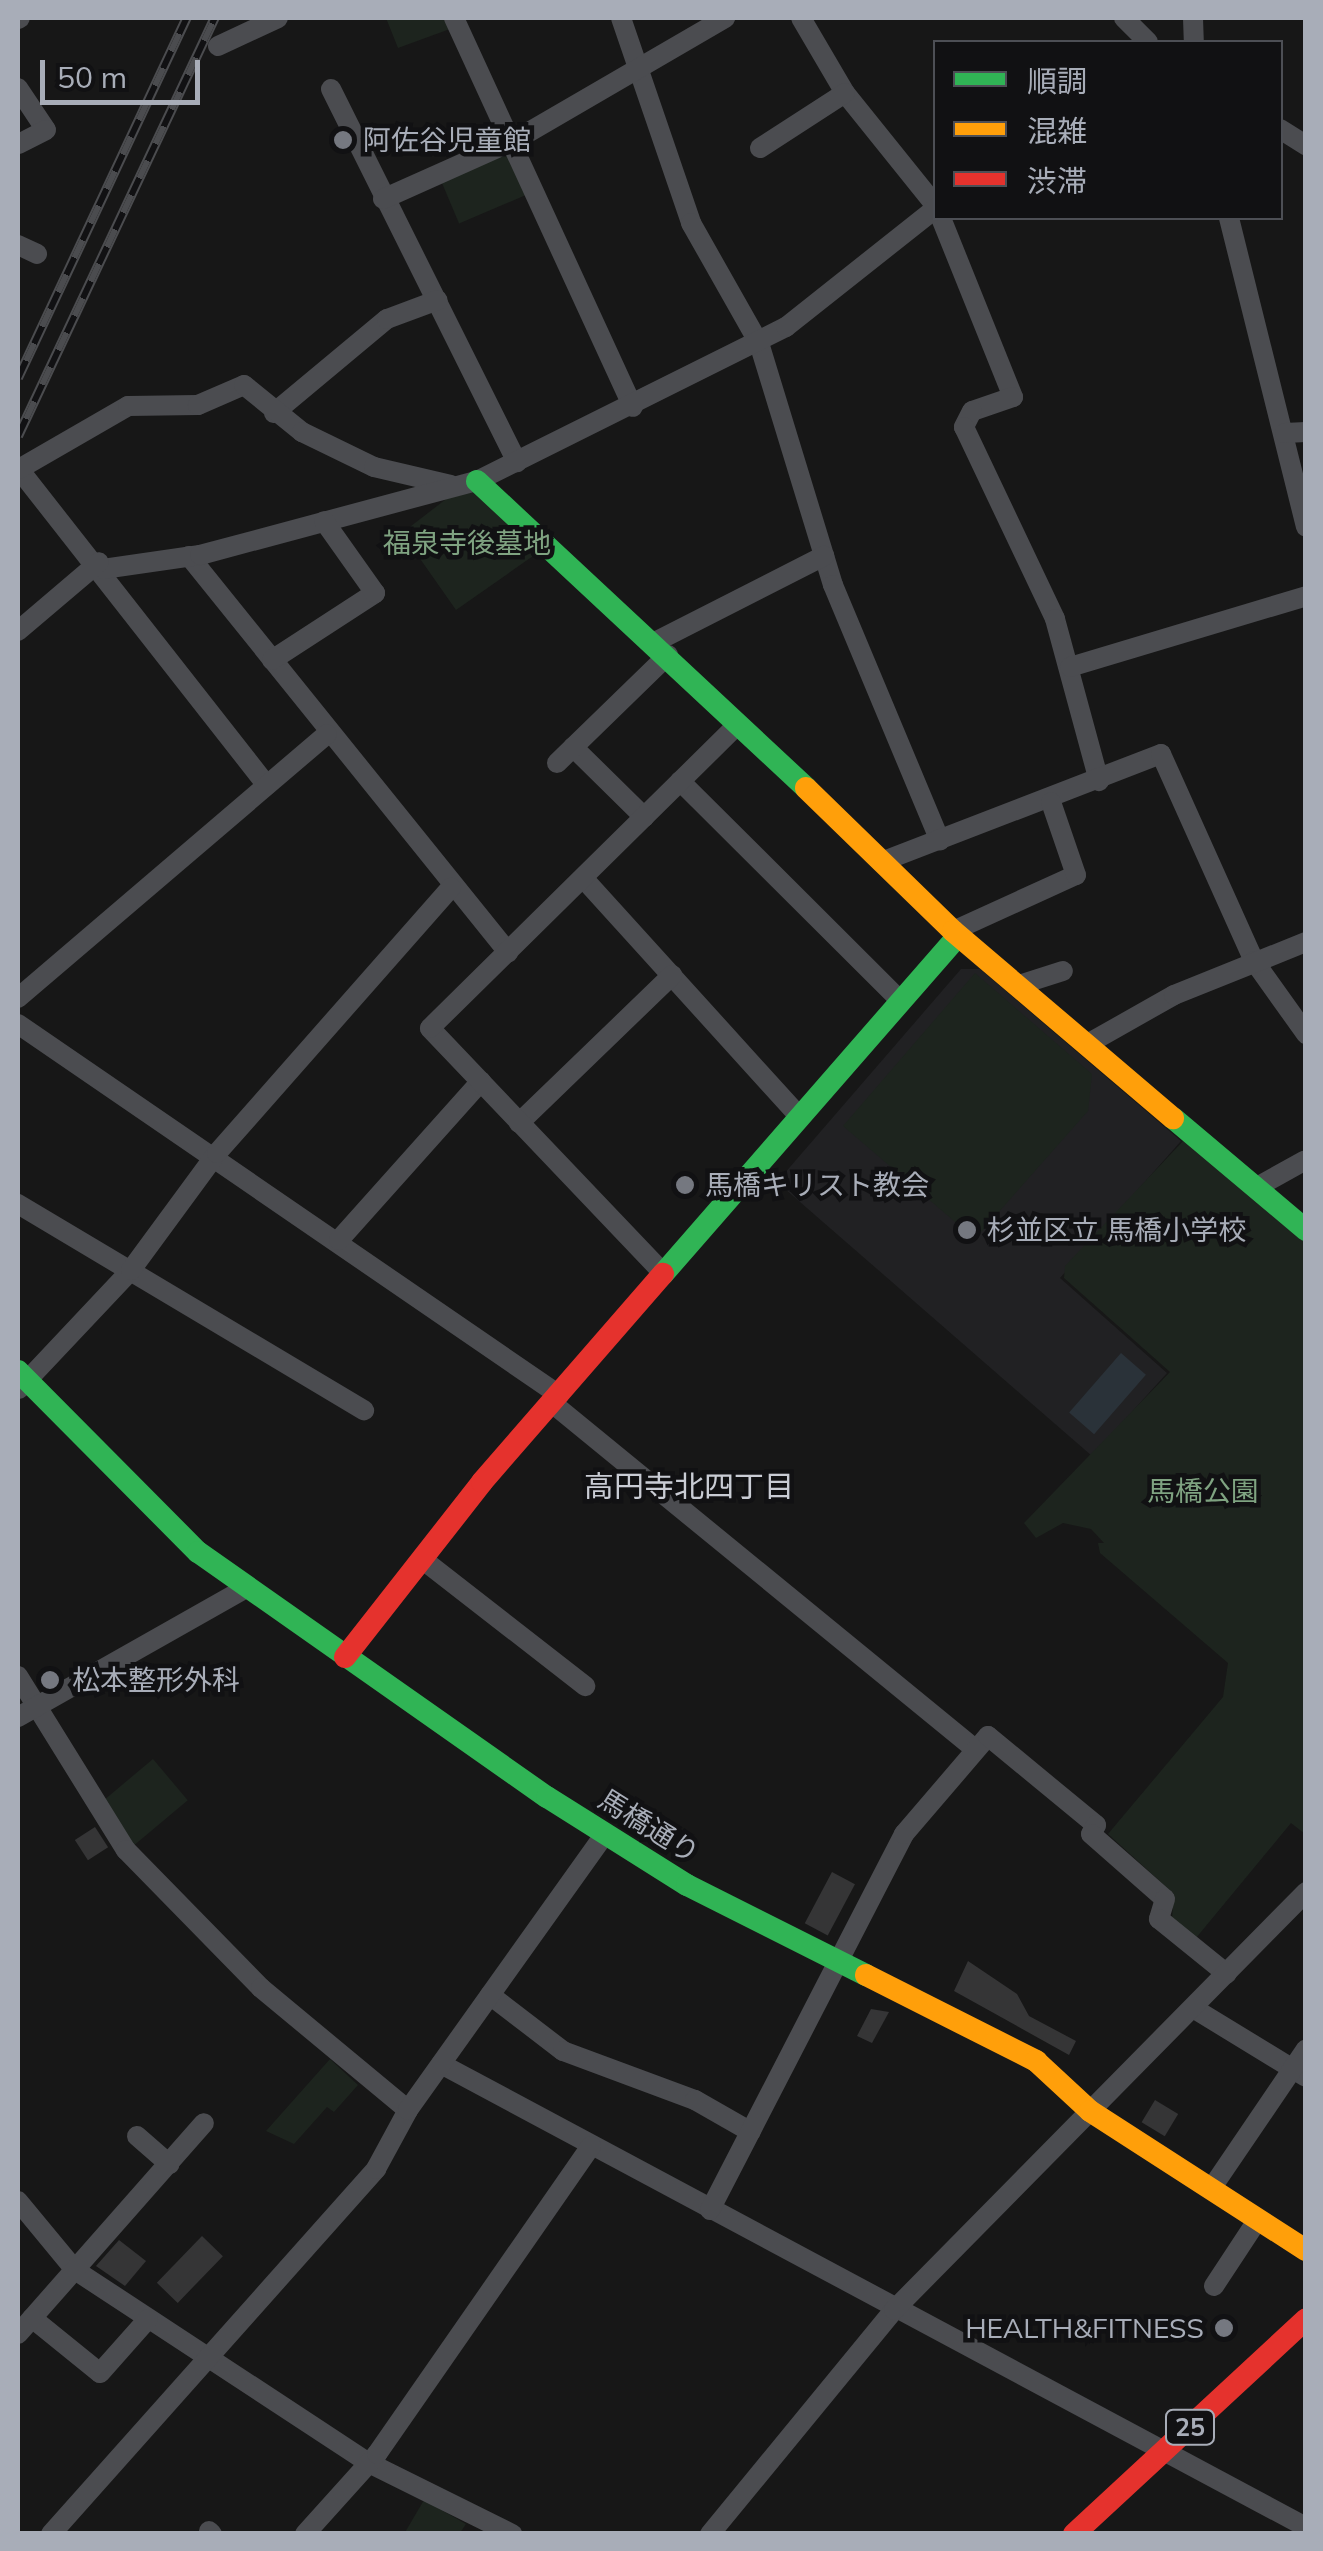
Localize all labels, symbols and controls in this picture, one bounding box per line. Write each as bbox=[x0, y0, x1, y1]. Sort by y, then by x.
scale bar bbox=[45, 40, 205, 102]
legend bbox=[933, 40, 1283, 220]
text: 50 m bbox=[57, 58, 127, 96]
text: 順調 bbox=[1027, 62, 1087, 100]
text: 混雑 bbox=[1027, 112, 1087, 150]
place label: 阿佐谷児童館 bbox=[363, 123, 531, 157]
marker: 阿佐谷児童館 bbox=[332, 129, 354, 151]
text: 渋滞 bbox=[1027, 162, 1087, 200]
park label: 福泉寺後墓地 bbox=[383, 526, 551, 560]
place label: 馬橋キリスト教会 bbox=[705, 1168, 929, 1202]
marker: 馬橋キリスト教会 bbox=[674, 1174, 696, 1196]
place label: 杉並区立 馬橋小学校 bbox=[987, 1213, 1246, 1247]
marker: 杉並区立 馬橋小学校 bbox=[956, 1219, 978, 1241]
district label: 高円寺北四丁目 bbox=[584, 1468, 794, 1504]
park label: 馬橋公園 bbox=[1147, 1474, 1259, 1508]
place label: 松本整形外科 bbox=[72, 1663, 240, 1697]
marker: 松本整形外科 bbox=[37, 1667, 63, 1693]
street label: 馬橋通り bbox=[593, 1782, 705, 1870]
place label: HEALTH&FITNESS bbox=[965, 2311, 1204, 2345]
marker: HEALTH&FITNESS bbox=[1213, 2317, 1235, 2339]
road number: 25 bbox=[1165, 2407, 1215, 2447]

